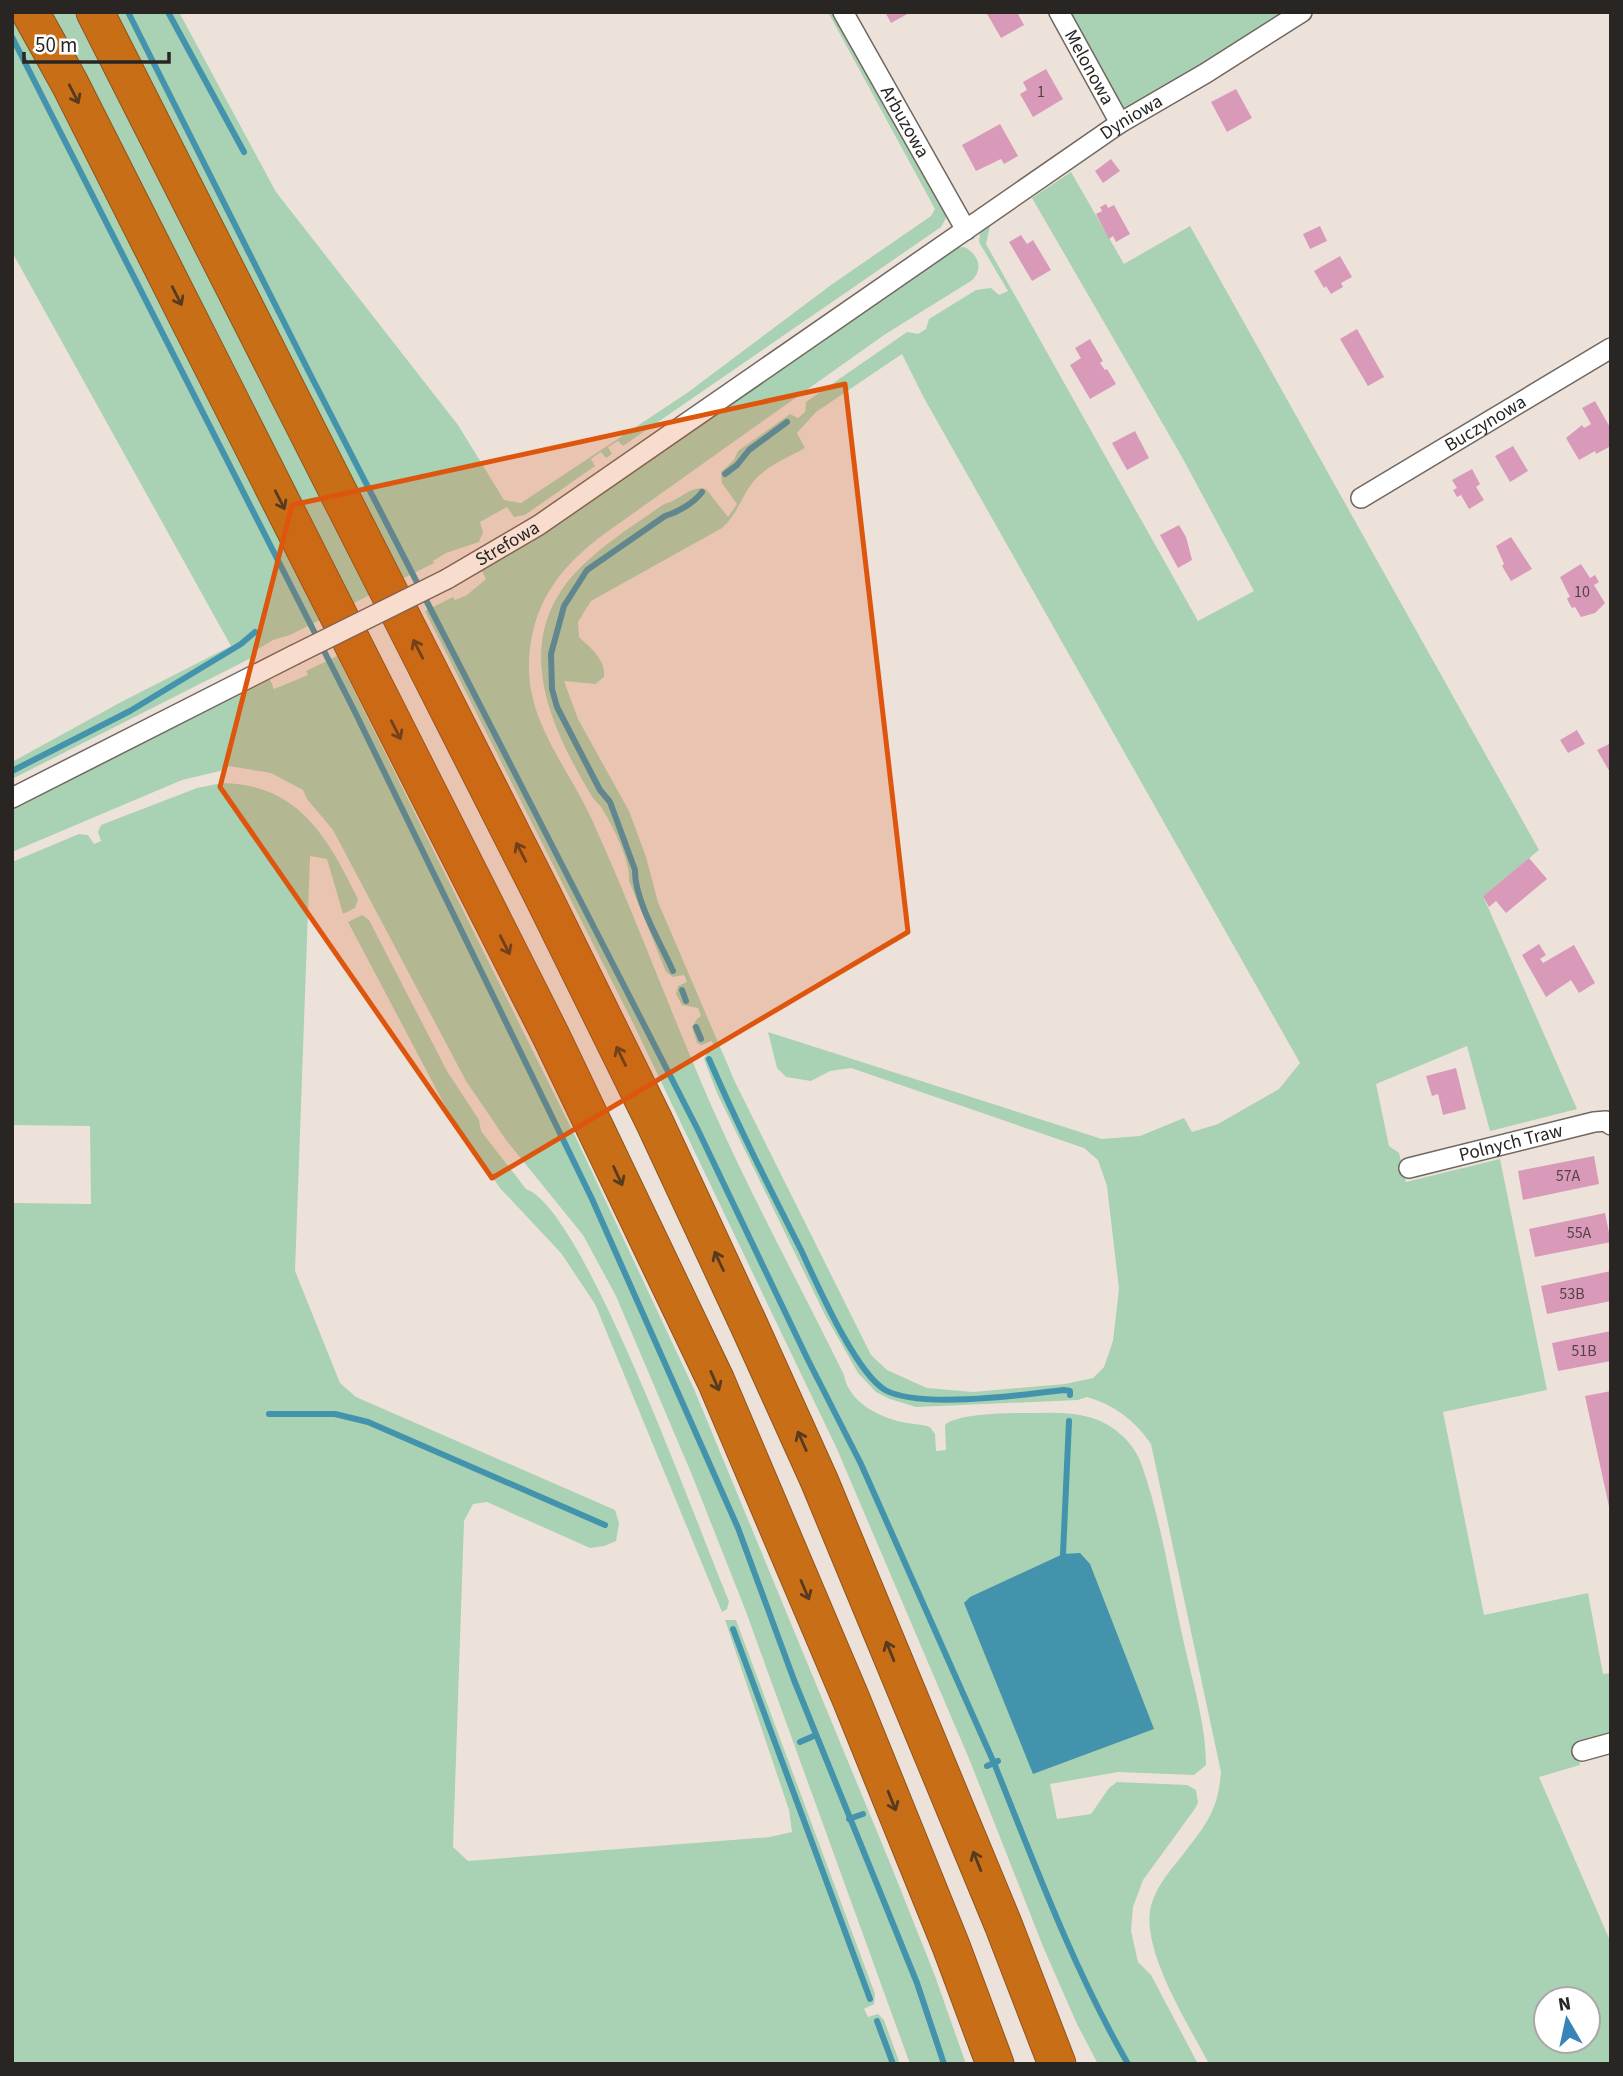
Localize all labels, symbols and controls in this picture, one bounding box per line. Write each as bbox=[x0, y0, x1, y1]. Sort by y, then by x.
scale bar bbox=[24, 21, 170, 65]
street label: Melonowa bbox=[1058, 25, 1121, 110]
text: 50 m bbox=[35, 30, 77, 60]
street label: Arbuzowa bbox=[874, 81, 936, 163]
house number: 1 bbox=[1037, 81, 1045, 103]
one-way arrow bbox=[68, 83, 82, 104]
street label: Dyniowa bbox=[1094, 88, 1168, 146]
one-way arrow bbox=[171, 286, 185, 306]
street label: Buczynowa bbox=[1439, 388, 1531, 458]
one-way arrow bbox=[273, 489, 287, 509]
street label: Strefowa bbox=[470, 514, 545, 573]
house number: 10 bbox=[1574, 581, 1590, 603]
one-way arrow bbox=[410, 639, 424, 660]
one-way arrow bbox=[390, 719, 404, 740]
one-way arrow bbox=[513, 842, 527, 863]
one-way arrow bbox=[498, 934, 512, 955]
one-way arrow bbox=[614, 1046, 628, 1067]
street label: Polnych Traw bbox=[1456, 1117, 1566, 1169]
one-way arrow bbox=[612, 1165, 625, 1186]
house number: 57A bbox=[1556, 1165, 1581, 1187]
house number: 55A bbox=[1567, 1222, 1592, 1244]
one-way arrow bbox=[712, 1251, 726, 1272]
house number: 53B bbox=[1559, 1283, 1585, 1305]
house number: 51B bbox=[1571, 1340, 1597, 1362]
one-way arrow bbox=[709, 1370, 722, 1392]
one-way arrow bbox=[795, 1431, 808, 1453]
one-way arrow bbox=[800, 1579, 813, 1601]
one-way arrow bbox=[882, 1641, 895, 1662]
one-way arrow bbox=[886, 1789, 899, 1811]
one-way arrow bbox=[969, 1851, 982, 1873]
north arrow bbox=[1532, 1985, 1602, 2055]
text: N bbox=[1556, 1990, 1573, 2019]

